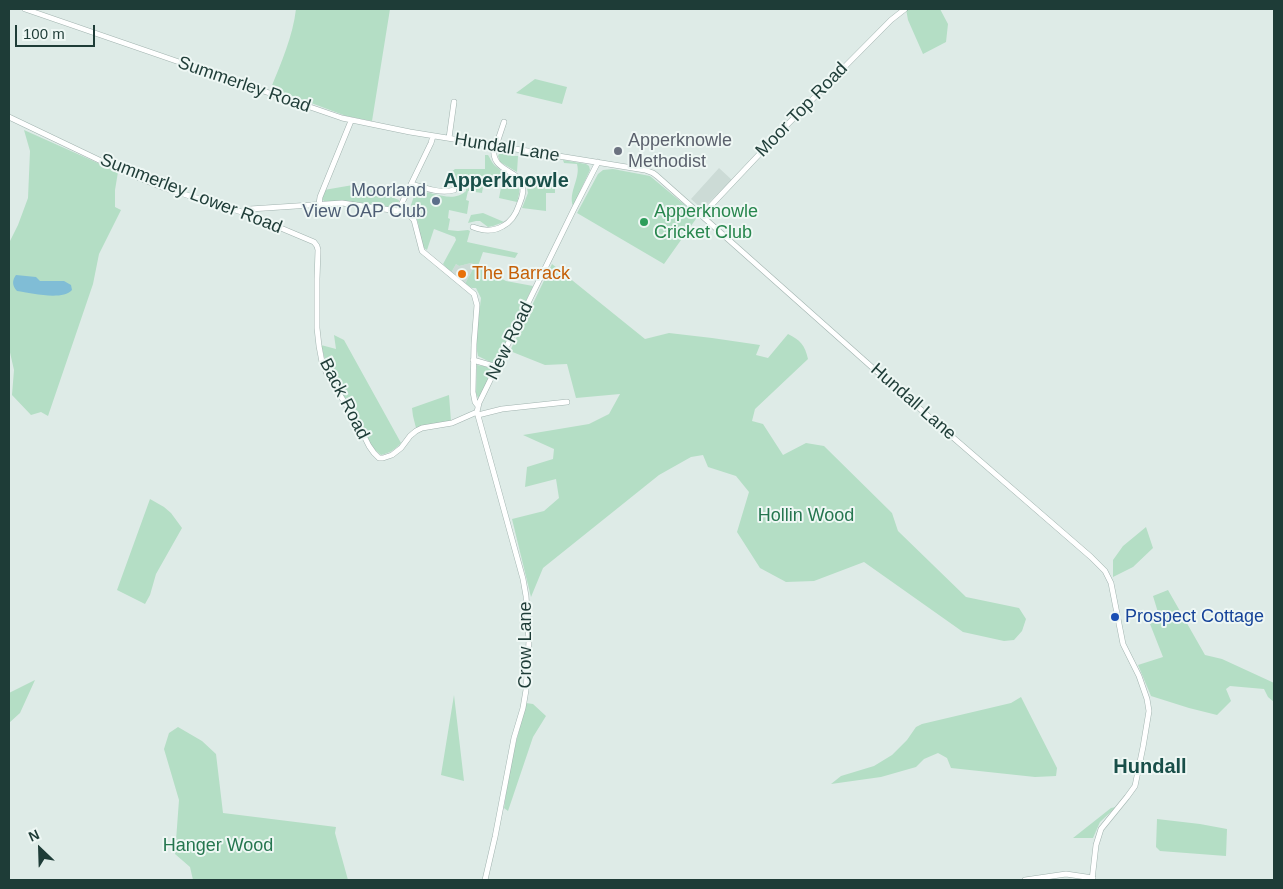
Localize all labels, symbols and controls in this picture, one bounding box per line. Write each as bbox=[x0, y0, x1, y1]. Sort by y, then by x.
scale bar bbox=[18, 15, 98, 47]
text: 100 m bbox=[23, 25, 65, 42]
street label: Summerley Road bbox=[175, 52, 313, 118]
street label: Moor Top Road bbox=[751, 58, 853, 162]
street label: Hundall Lane bbox=[453, 129, 561, 167]
place label: Apperknowle Methodist bbox=[628, 130, 732, 172]
marker: Apperknowle Methodist bbox=[612, 145, 624, 157]
street label: Summerley Lower Road bbox=[97, 149, 285, 239]
district label: Apperknowle bbox=[443, 169, 569, 193]
place label: Moorland View OAP Club bbox=[302, 180, 426, 222]
marker: Moorland View OAP Club bbox=[430, 195, 442, 207]
place label: Apperknowle Cricket Club bbox=[654, 201, 758, 243]
marker: Apperknowle Cricket Club bbox=[638, 216, 650, 228]
place label: The Barrack bbox=[472, 263, 570, 285]
marker: The Barrack bbox=[456, 268, 468, 280]
street label: New Road bbox=[482, 298, 538, 384]
street label: Back Road bbox=[314, 355, 374, 443]
street label: Hundall Lane bbox=[866, 359, 960, 445]
park label: Hollin Wood bbox=[758, 505, 854, 527]
street label: Crow Lane bbox=[515, 601, 537, 689]
place label: Prospect Cottage bbox=[1125, 606, 1264, 628]
marker: Prospect Cottage bbox=[1109, 611, 1121, 623]
district label: Hundall bbox=[1113, 755, 1187, 779]
north arrow bbox=[15, 824, 65, 874]
text: N bbox=[26, 826, 42, 845]
park label: Hanger Wood bbox=[163, 835, 273, 857]

